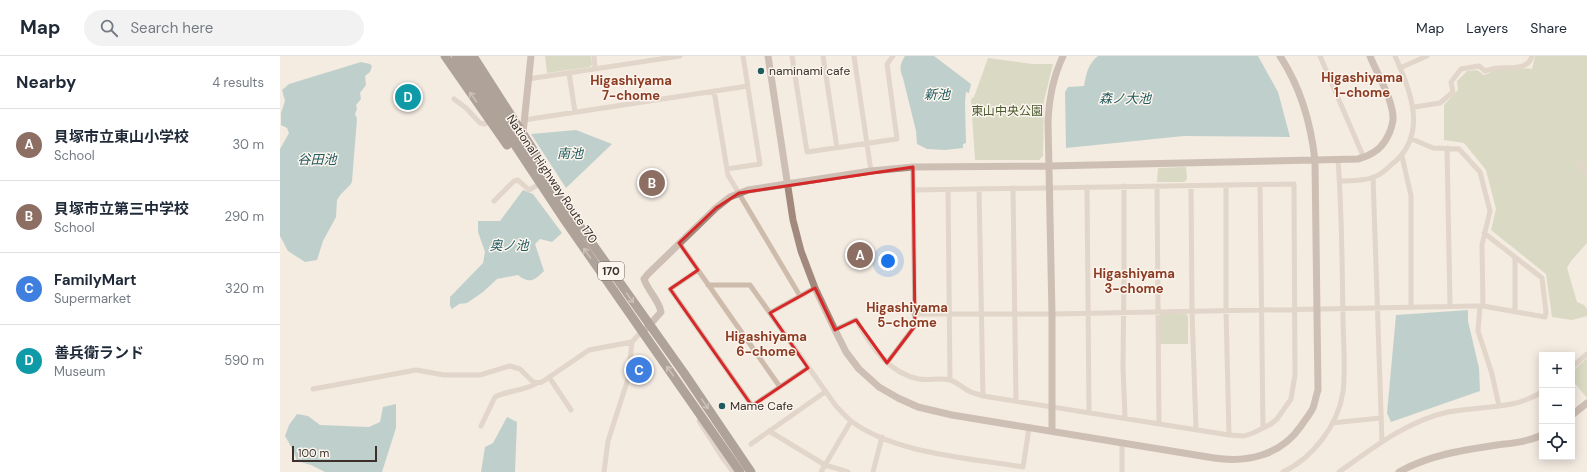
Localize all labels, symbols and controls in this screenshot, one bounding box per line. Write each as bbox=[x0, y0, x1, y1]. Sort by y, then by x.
search box bbox=[84, 10, 364, 46]
text: Map bbox=[20, 15, 60, 40]
icon: search bbox=[98, 17, 120, 39]
text: Search here bbox=[130, 18, 213, 38]
text: Map bbox=[1416, 19, 1444, 37]
text: Layers bbox=[1466, 19, 1508, 37]
text: Share bbox=[1530, 19, 1567, 37]
place label: naminami cafe bbox=[769, 63, 850, 79]
marker: naminami cafe bbox=[756, 66, 766, 76]
district label: Higashiyama 1-chome bbox=[1321, 69, 1403, 101]
text: Nearby bbox=[16, 71, 76, 93]
district label: Higashiyama 7-chome bbox=[590, 72, 672, 104]
text: 4 results bbox=[212, 74, 264, 91]
pin: D bbox=[395, 82, 421, 112]
water label: 新池 bbox=[924, 86, 952, 103]
water label: 森ノ大池 bbox=[1099, 90, 1153, 107]
one-way arrow bbox=[469, 92, 477, 103]
park label: 東山中央公園 bbox=[971, 103, 1043, 119]
street label: National Highway Route 170 bbox=[503, 112, 601, 246]
text: 貝塚市立東山小学校 bbox=[54, 127, 189, 147]
text: A bbox=[24, 136, 34, 153]
text: 30 m bbox=[232, 136, 264, 153]
water label: 南池 bbox=[557, 145, 585, 162]
text: School bbox=[54, 147, 95, 164]
water label: 谷田池 bbox=[297, 151, 338, 168]
pin: B bbox=[639, 168, 665, 198]
text: 貝塚市立第三中学校 bbox=[54, 199, 189, 219]
text: B bbox=[25, 208, 33, 225]
text: 290 m bbox=[225, 208, 264, 225]
text: School bbox=[54, 219, 95, 236]
water label: 奥ノ池 bbox=[489, 237, 530, 254]
pin: A bbox=[847, 240, 873, 270]
one-way arrow bbox=[583, 248, 591, 259]
your location bbox=[878, 251, 898, 271]
road number: 170 bbox=[598, 262, 624, 280]
district label: Higashiyama 3-chome bbox=[1093, 265, 1175, 297]
text: FamilyMart bbox=[54, 270, 136, 290]
text: C bbox=[24, 280, 34, 297]
text: 320 m bbox=[225, 280, 264, 297]
text: Supermarket bbox=[54, 290, 131, 307]
one-way arrow bbox=[626, 292, 635, 303]
district label: Higashiyama 5-chome bbox=[866, 299, 948, 331]
district label: Higashiyama 6-chome bbox=[725, 328, 807, 360]
text: 善兵衛ランド bbox=[54, 343, 144, 363]
text: D bbox=[24, 352, 34, 369]
text: 590 m bbox=[224, 352, 264, 369]
map controls bbox=[1539, 352, 1575, 460]
button: + bbox=[1539, 352, 1575, 388]
pin: C bbox=[626, 355, 652, 385]
text: Museum bbox=[54, 363, 105, 380]
one-way arrow bbox=[666, 366, 674, 377]
button: − bbox=[1539, 388, 1575, 424]
one-way arrow bbox=[701, 398, 709, 409]
place label: Mame Cafe bbox=[730, 398, 793, 414]
marker: Mame Cafe bbox=[717, 401, 727, 411]
button: locate bbox=[1539, 424, 1575, 460]
scale bar bbox=[292, 444, 377, 463]
text: 100 m bbox=[298, 446, 329, 460]

